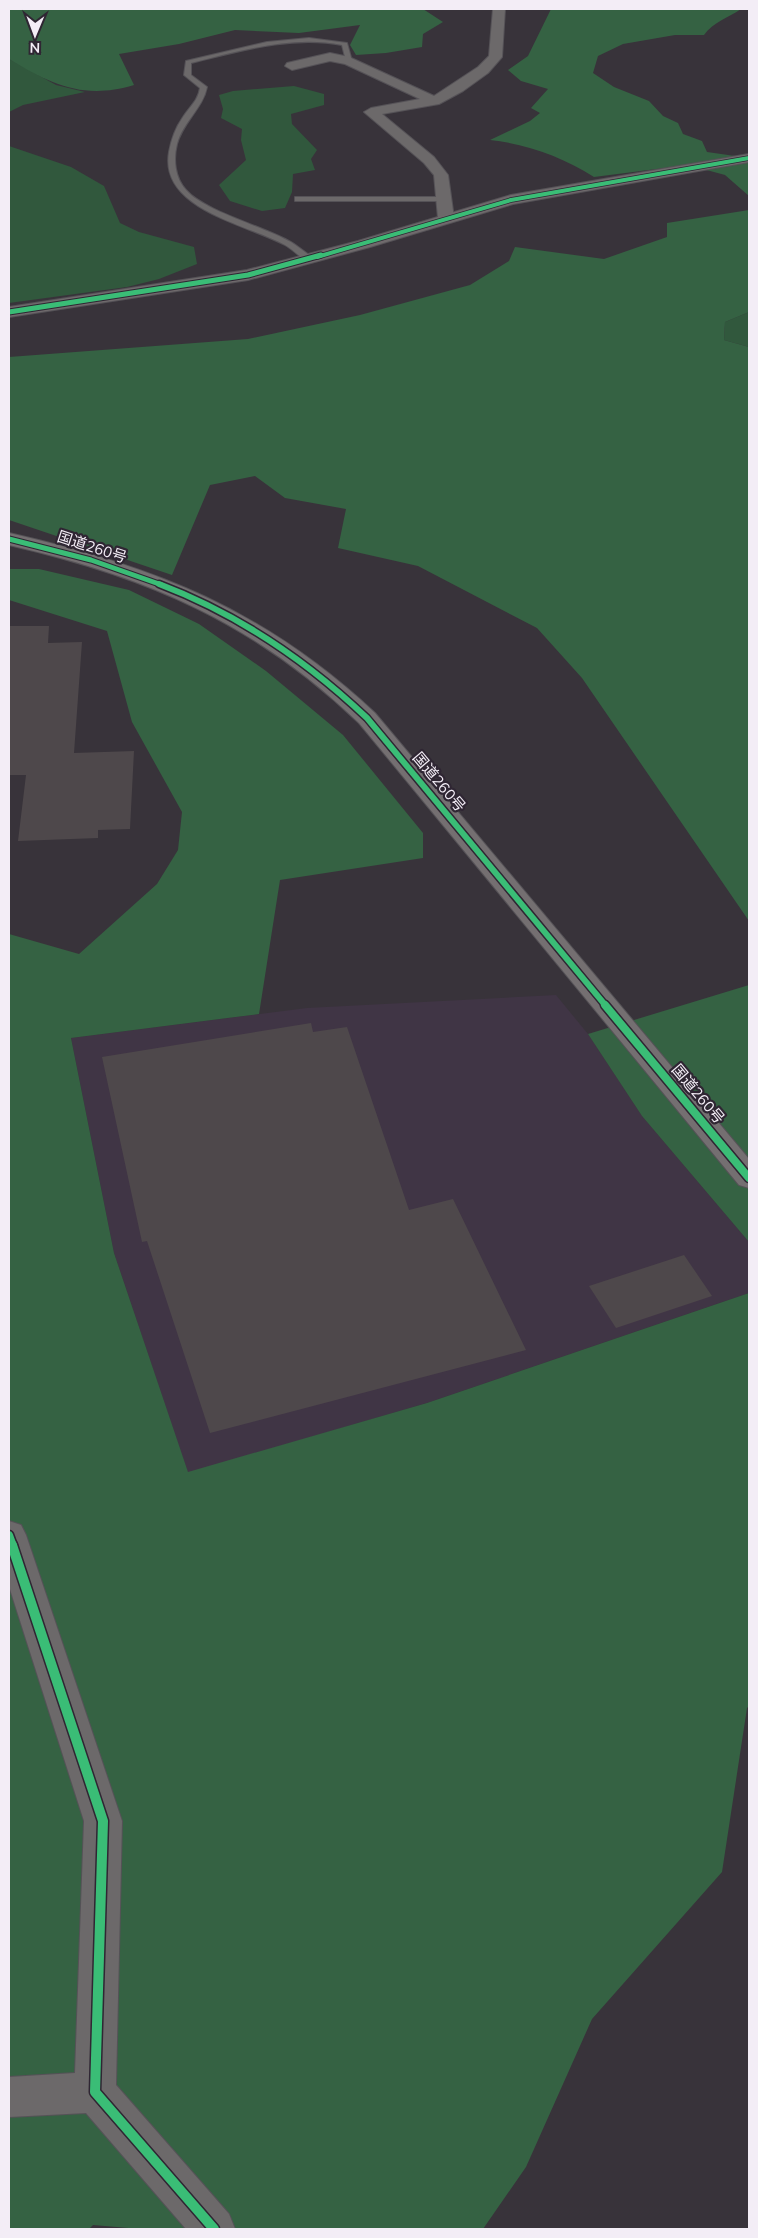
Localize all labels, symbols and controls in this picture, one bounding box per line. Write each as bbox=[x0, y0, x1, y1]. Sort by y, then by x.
north arrow bbox=[10, 10, 60, 60]
text: N bbox=[29, 39, 40, 57]
street label: 国道260号 bbox=[55, 526, 129, 567]
street label: 国道260号 bbox=[409, 748, 470, 815]
street label: 国道260号 bbox=[668, 1060, 729, 1127]

